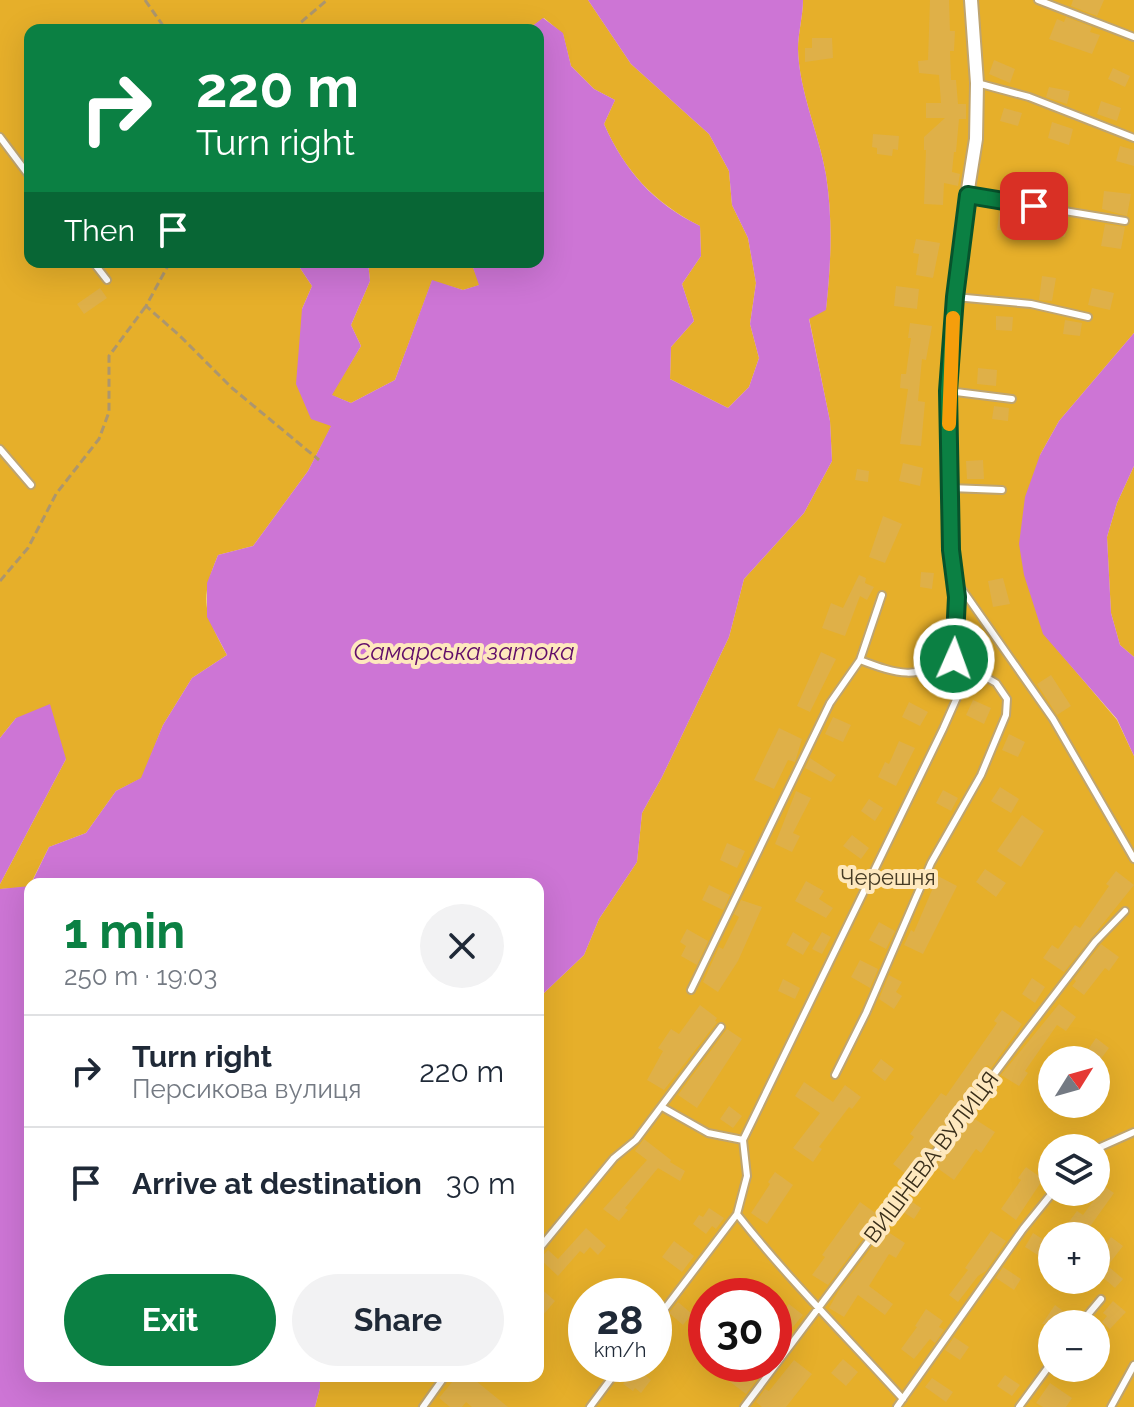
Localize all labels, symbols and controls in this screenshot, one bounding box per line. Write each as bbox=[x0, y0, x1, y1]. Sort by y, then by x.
text: 220 m bbox=[196, 54, 359, 120]
icon: right bbox=[64, 56, 168, 160]
text: Turn right bbox=[196, 121, 355, 163]
pin bbox=[1000, 172, 1068, 240]
icon: arrive bbox=[1012, 184, 1056, 228]
icon: arrive bbox=[151, 208, 195, 252]
text: Then bbox=[64, 213, 135, 248]
position arrow bbox=[912, 617, 996, 701]
water label: Самарська затока bbox=[353, 637, 575, 666]
park label: Черешня bbox=[840, 864, 936, 890]
text: 1 min bbox=[64, 903, 185, 959]
button: close bbox=[420, 904, 504, 988]
text: 250 m · 19:03 bbox=[64, 961, 217, 991]
text: Turn right bbox=[132, 1039, 272, 1074]
north arrow bbox=[1038, 1046, 1110, 1118]
map controls bbox=[1038, 1046, 1110, 1382]
icon: right bbox=[64, 1049, 108, 1093]
text: 220 m bbox=[419, 1054, 504, 1089]
street label: ВИШНЕВА ВУЛИЦЯ bbox=[858, 1066, 1004, 1248]
text: Персикова вулиця bbox=[132, 1074, 361, 1104]
button: layers bbox=[1038, 1134, 1110, 1206]
icon: arrive bbox=[64, 1161, 108, 1205]
text: Arrive at destination bbox=[132, 1166, 422, 1201]
text: 30 m bbox=[446, 1166, 515, 1201]
button: + bbox=[1038, 1222, 1110, 1294]
button: Exit bbox=[64, 1274, 276, 1366]
button: Share bbox=[292, 1274, 504, 1366]
speed limit sign: 30 bbox=[688, 1278, 792, 1382]
text: 28 bbox=[597, 1296, 643, 1343]
button: − bbox=[1038, 1310, 1110, 1382]
text: km/h bbox=[594, 1338, 646, 1362]

